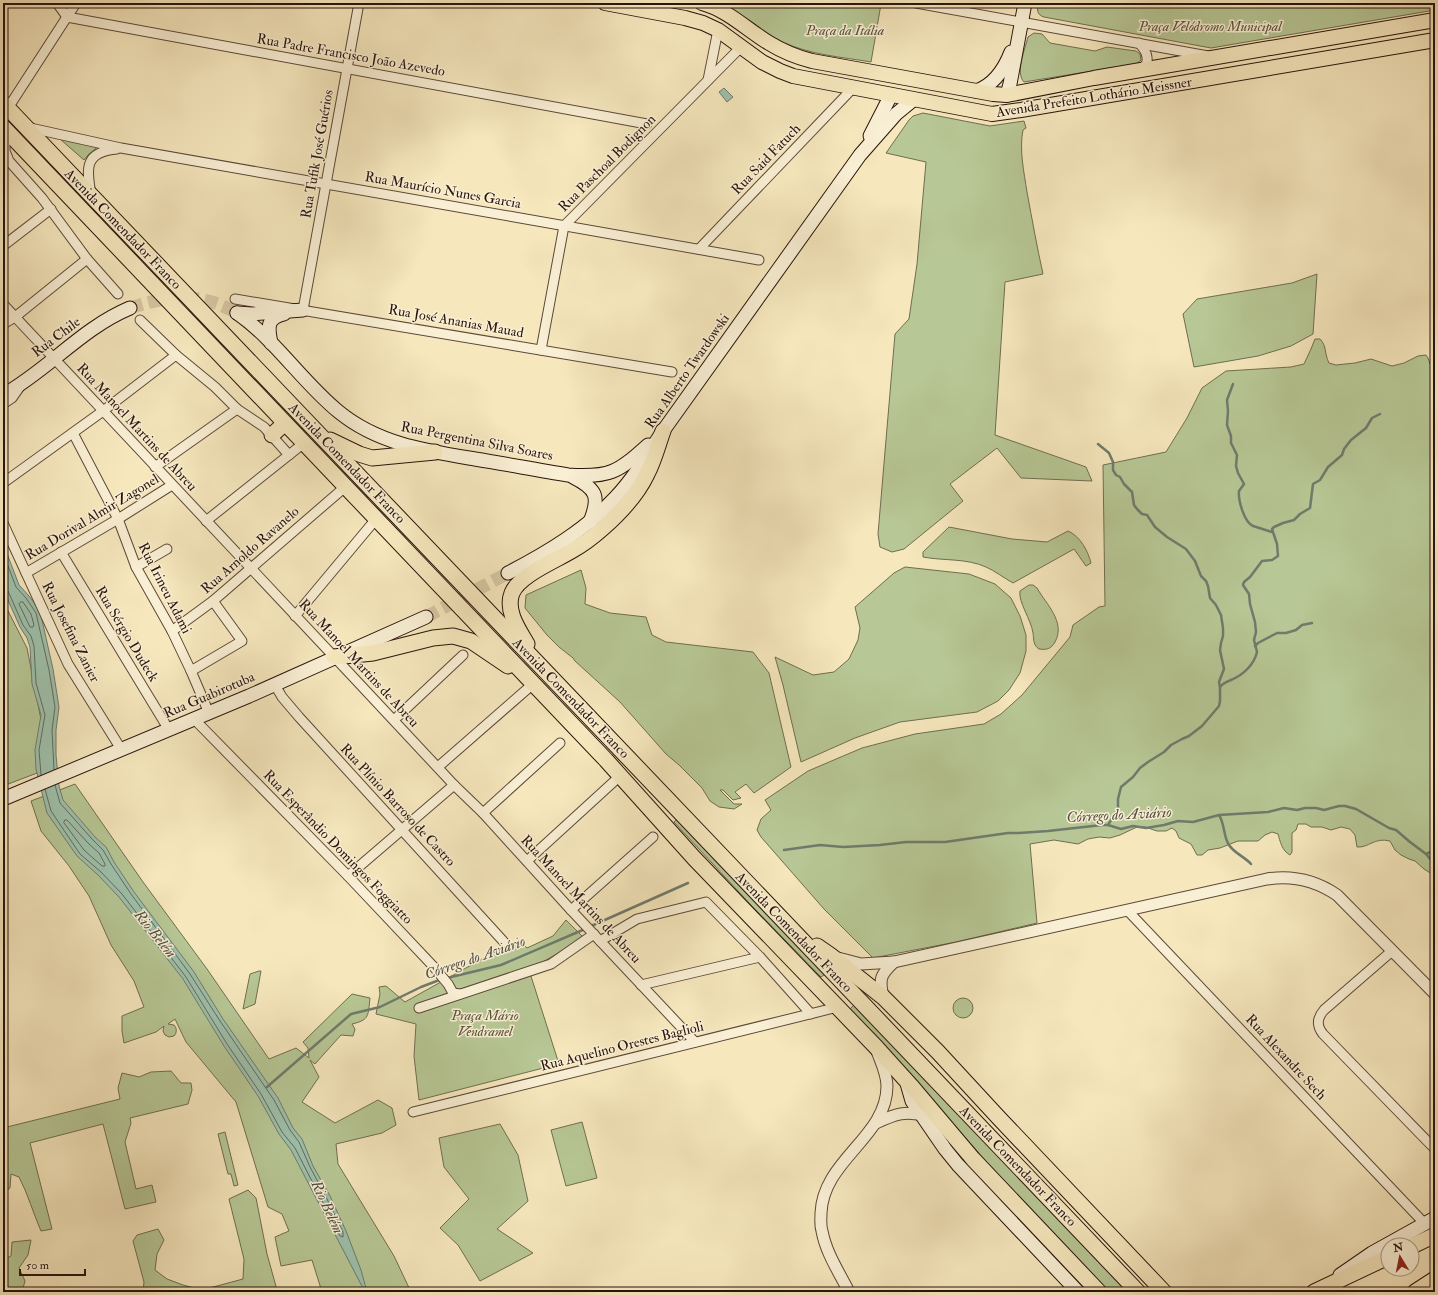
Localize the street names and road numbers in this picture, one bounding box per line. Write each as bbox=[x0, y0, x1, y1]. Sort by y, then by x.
street label: Rua Padre Francisco João Azevedo bbox=[256, 30, 447, 80]
street label: Avenida Prefeito Lothário Meissner bbox=[994, 73, 1194, 121]
street label: Rua Tufik José Guérios bbox=[297, 88, 337, 220]
street label: Rua Paschoal Bodignon bbox=[555, 111, 659, 215]
street label: Rua Said Fatuch bbox=[728, 120, 804, 198]
street label: Avenida Comendador Franco bbox=[60, 164, 185, 293]
street label: Rua Maurício Nunes Garcia bbox=[364, 168, 523, 212]
street label: Rua José Ananias Mauad bbox=[387, 301, 525, 341]
street label: Rua Alberto Twardowski bbox=[641, 310, 733, 432]
street label: Rua Chile bbox=[28, 313, 84, 361]
street label: Rua Manoel Martins de Abreu bbox=[73, 360, 201, 494]
street label: Avenida Comendador Franco bbox=[284, 398, 409, 527]
street label: Rua Pergentina Silva Soares bbox=[400, 418, 555, 464]
street label: Rua Dorival Almir Zagonel bbox=[22, 470, 162, 564]
street label: Rua Arnoldo Ravanelo bbox=[197, 503, 303, 597]
street label: Rua Irineu Adami bbox=[135, 540, 195, 637]
street label: Rua Josefina Zanier bbox=[38, 579, 104, 686]
street label: Rua Sérgio Dudeck bbox=[92, 583, 162, 685]
street label: Rua Manoel Martins de Abreu bbox=[295, 596, 423, 730]
street label: Avenida Comendador Franco bbox=[508, 633, 633, 762]
street label: Rua Guabirotuba bbox=[161, 668, 257, 722]
street label: Rua Plínio Barroso de Castro bbox=[337, 740, 459, 870]
street label: Rua Esperândio Domingos Foggiatto bbox=[259, 766, 416, 928]
street label: Rua Manoel Martins de Abreu bbox=[517, 832, 645, 966]
street label: Avenida Comendador Franco bbox=[731, 867, 856, 996]
street label: Rua Alexandre Sech bbox=[1242, 1011, 1330, 1104]
street label: Rua Aquelino Orestes Baglioli bbox=[539, 1017, 706, 1075]
street label: Avenida Comendador Franco bbox=[955, 1101, 1080, 1230]

